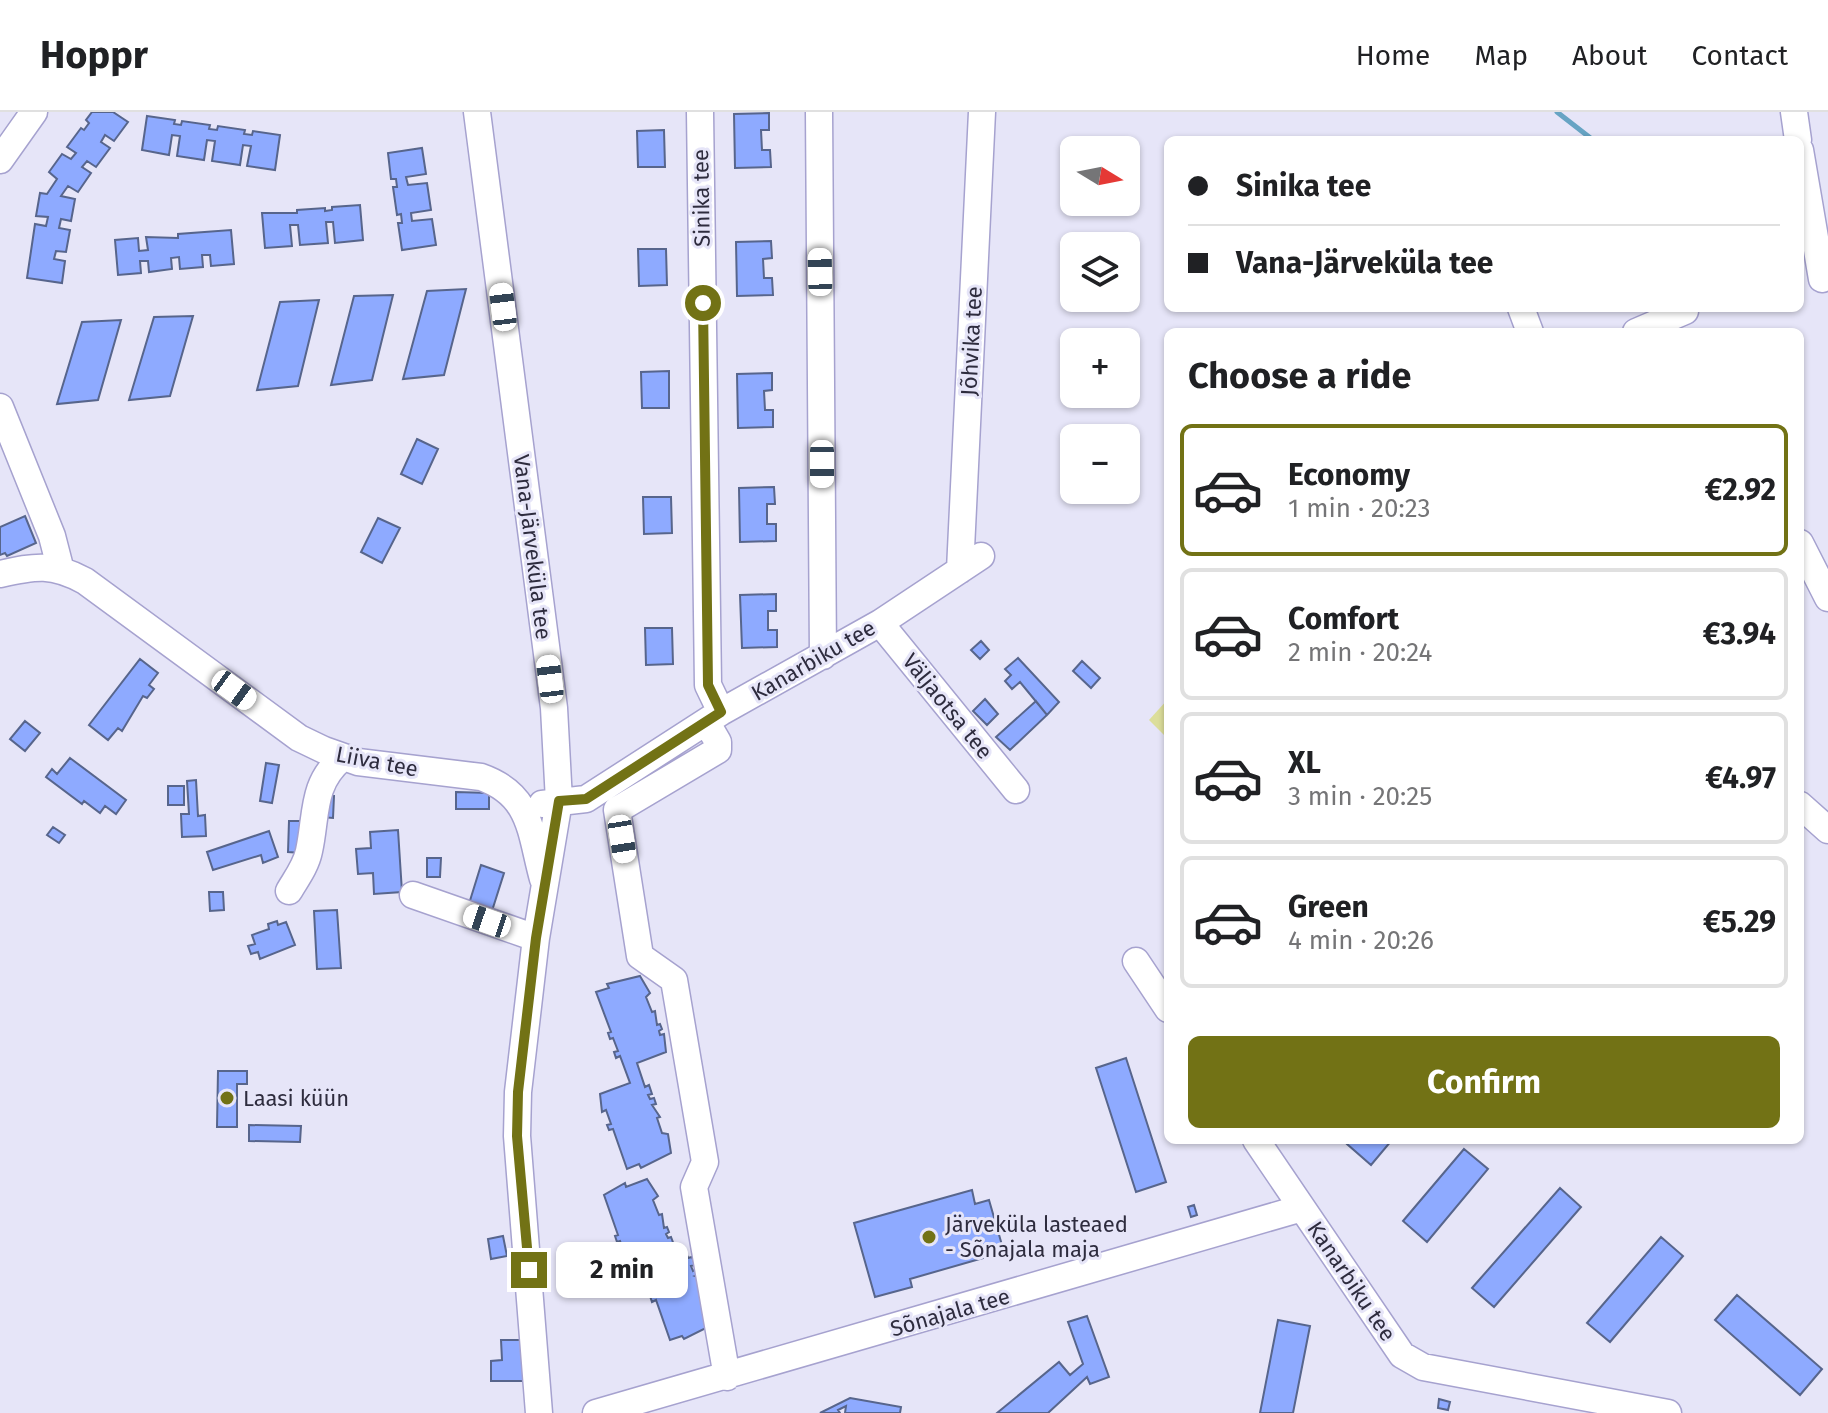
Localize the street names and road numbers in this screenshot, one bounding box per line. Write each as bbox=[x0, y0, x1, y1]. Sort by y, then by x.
street label: Sinika tee bbox=[687, 149, 716, 247]
street label: Jõhvika tee bbox=[955, 286, 988, 396]
street label: Vana-Järveküla tee bbox=[508, 453, 557, 641]
street label: Kanarbiku tee bbox=[746, 614, 880, 707]
street label: Väljaotsa tee bbox=[897, 648, 998, 765]
street label: Liiva tee bbox=[333, 740, 420, 783]
street label: Kanarbiku tee bbox=[1302, 1216, 1402, 1346]
street label: Sõnajala tee bbox=[887, 1283, 1013, 1342]

